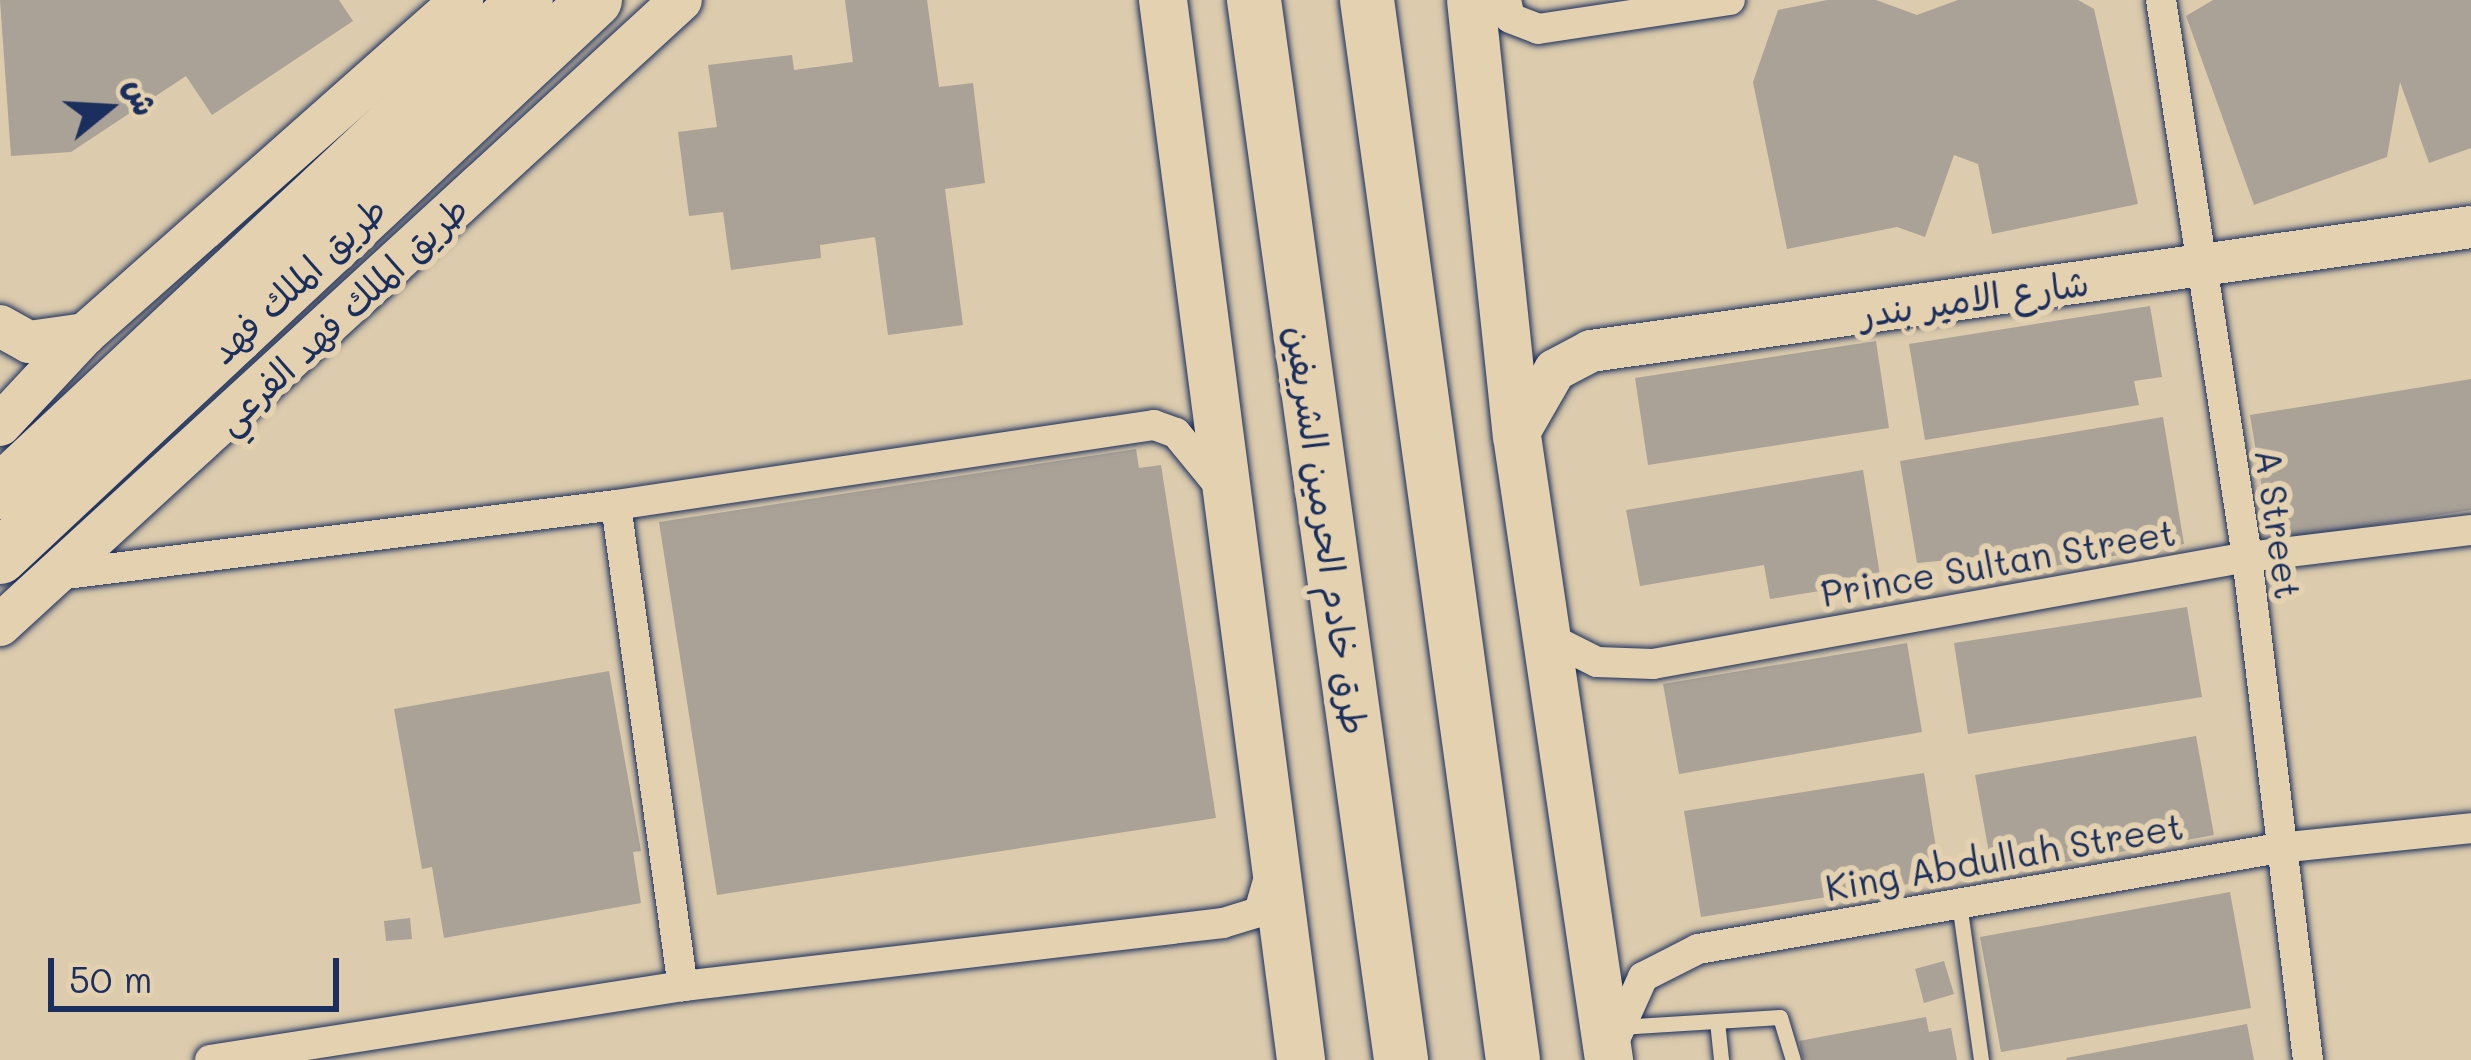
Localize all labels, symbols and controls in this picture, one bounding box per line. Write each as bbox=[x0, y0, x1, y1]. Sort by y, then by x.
north arrow bbox=[48, 48, 168, 168]
text: ش bbox=[117, 73, 169, 121]
street label: طريق الملك فهد الفرعي bbox=[206, 186, 476, 442]
street label: طريق الملك فهد bbox=[200, 187, 394, 371]
street label: شارع الامير بندر bbox=[1857, 260, 2091, 334]
street label: طرق خادم الحرمين الشريفين bbox=[1278, 323, 1378, 737]
street label: A Street bbox=[2247, 446, 2311, 602]
street label: Prince Sultan Street bbox=[1817, 510, 2179, 614]
street label: King Abdullah Street bbox=[1822, 803, 2186, 909]
scale bar bbox=[54, 934, 345, 1008]
text: 50 m bbox=[69, 955, 152, 1002]

